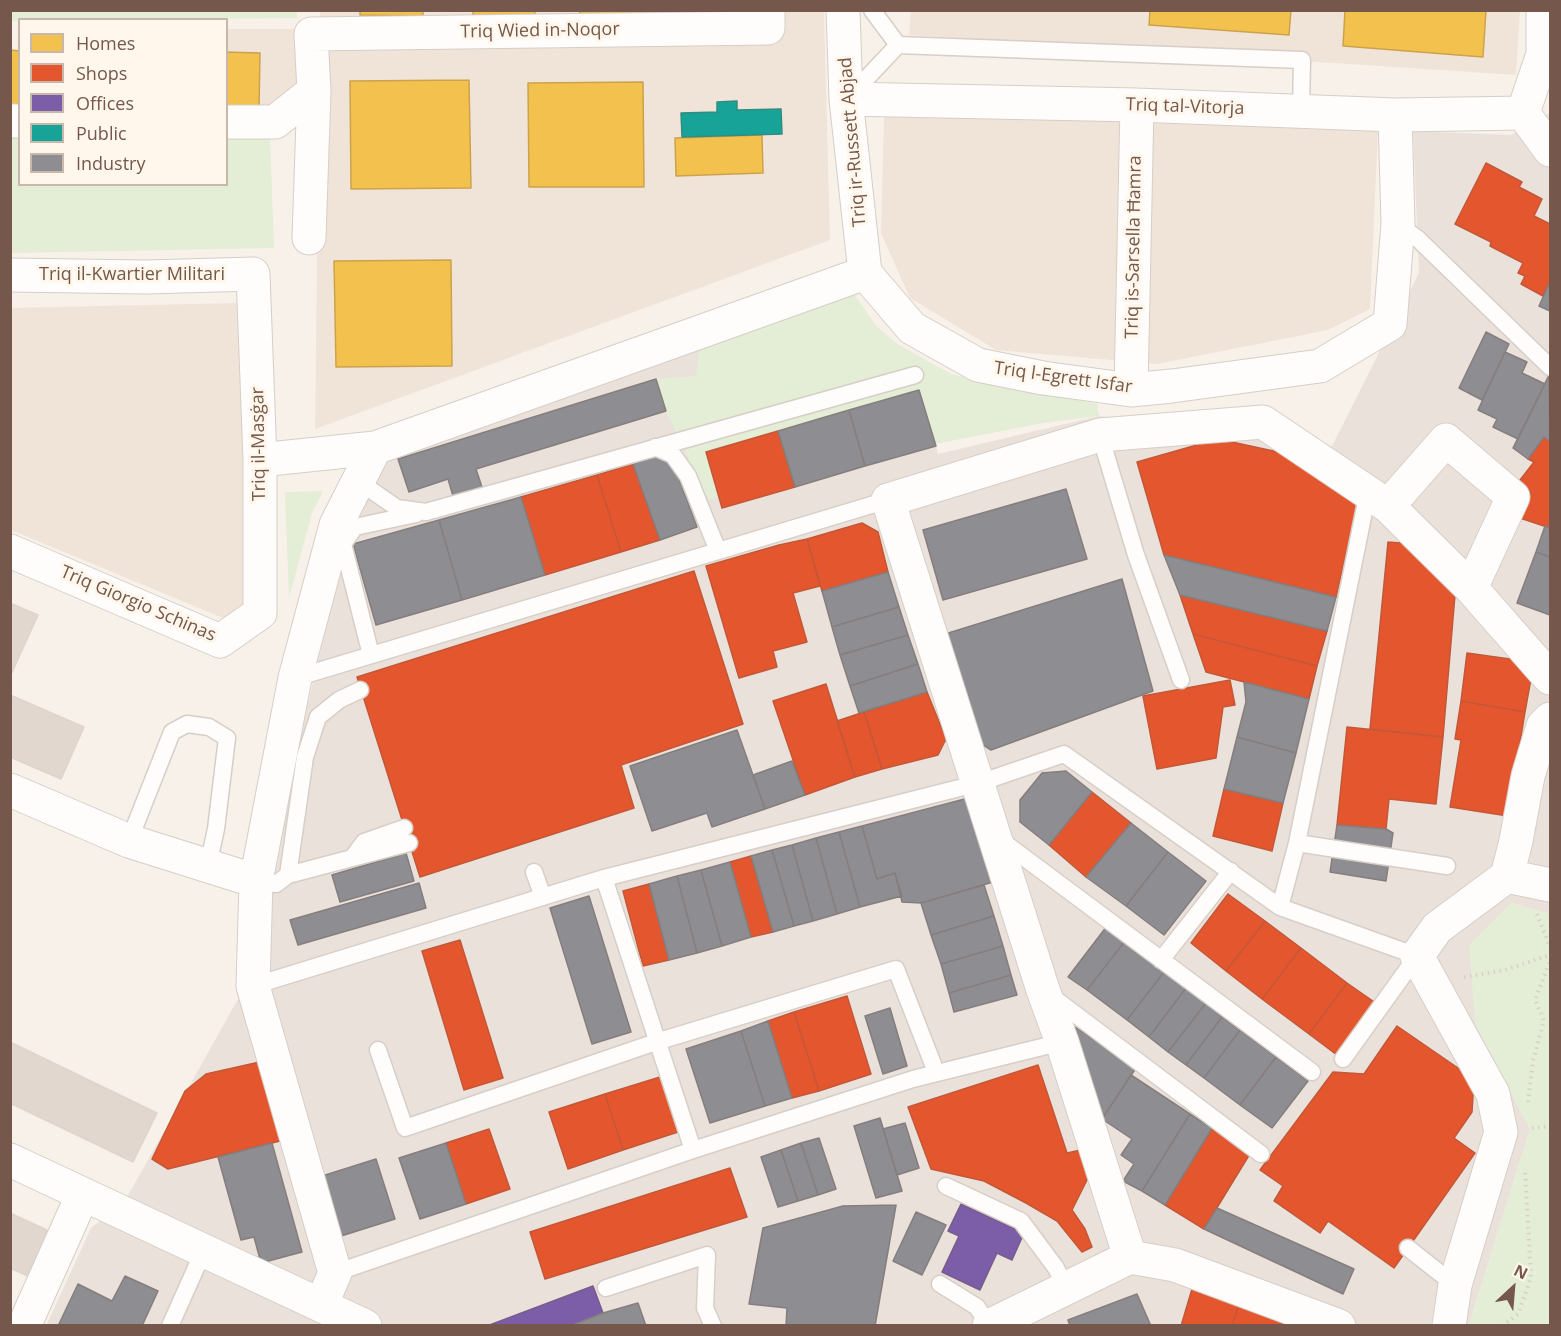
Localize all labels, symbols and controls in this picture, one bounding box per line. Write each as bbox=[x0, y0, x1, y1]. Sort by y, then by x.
legend bbox=[18, 18, 228, 186]
street label: Triq Wied in-Noqor bbox=[460, 19, 620, 43]
text: Homes bbox=[76, 31, 135, 55]
street label: Triq ir-Russett Abjad bbox=[835, 56, 871, 228]
text: Shops bbox=[76, 61, 127, 85]
text: Offices bbox=[76, 91, 134, 115]
street label: Triq tal-Vitorja bbox=[1125, 94, 1245, 120]
text: Public bbox=[76, 121, 127, 145]
text: Industry bbox=[76, 151, 146, 175]
street label: Triq is-Sarsella Ħamra bbox=[1122, 155, 1146, 339]
street label: Triq il-Kwartier Militari bbox=[39, 264, 225, 286]
street label: Triq l-Egrett Isfar bbox=[992, 358, 1134, 398]
street label: Triq il-Masġar bbox=[247, 387, 271, 501]
street label: Triq Giorgio Schinas bbox=[57, 561, 219, 647]
north arrow bbox=[1483, 1258, 1543, 1318]
text: N bbox=[1510, 1259, 1532, 1285]

